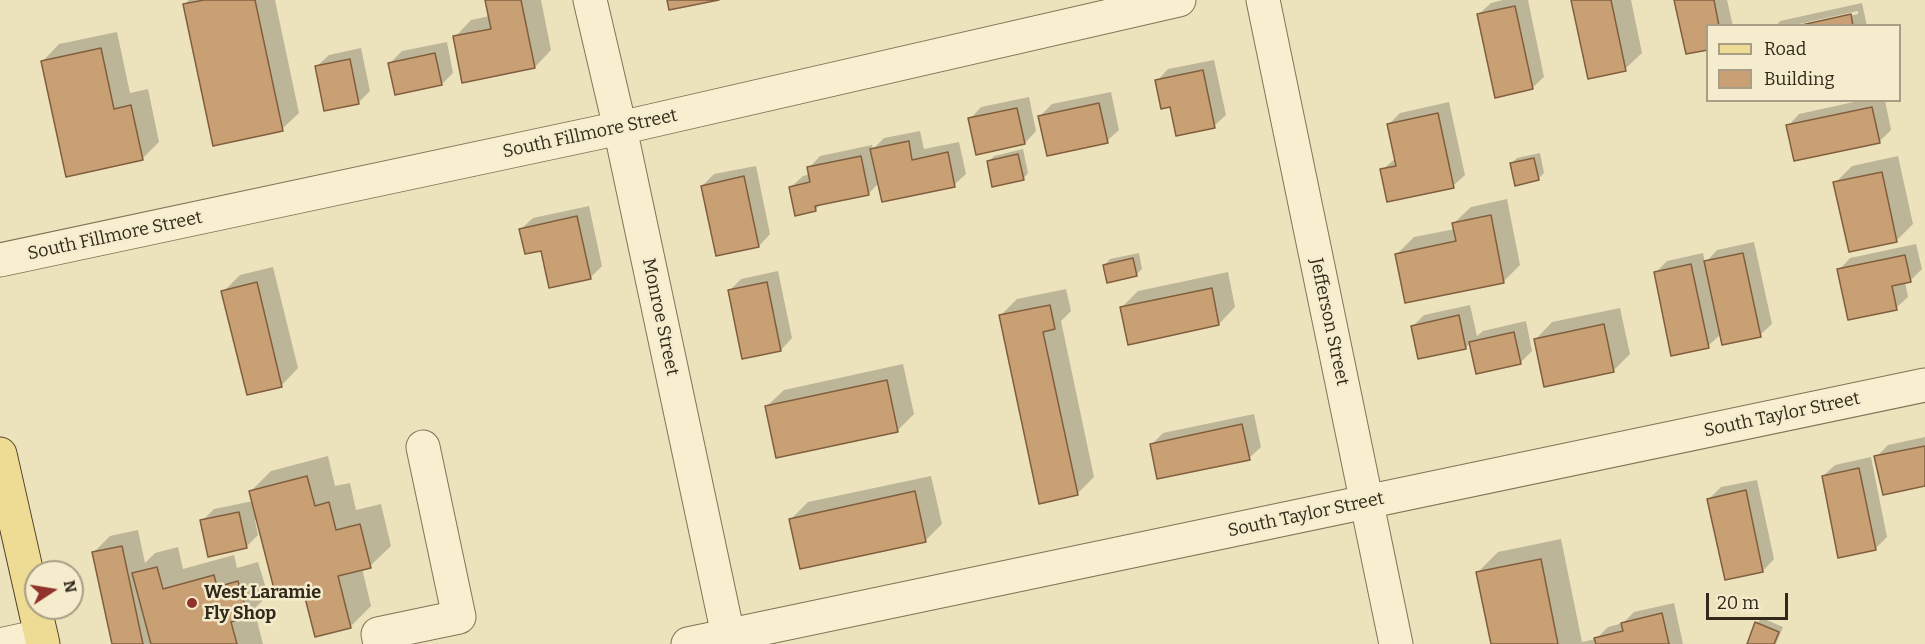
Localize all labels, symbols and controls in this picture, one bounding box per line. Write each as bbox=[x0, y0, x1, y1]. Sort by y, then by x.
legend bbox=[1706, 24, 1901, 102]
text: Road bbox=[1764, 38, 1806, 60]
text: Building bbox=[1764, 68, 1835, 90]
street label: South Fillmore Street bbox=[501, 105, 679, 163]
street label: South Fillmore Street bbox=[26, 207, 204, 265]
street label: Monroe Street bbox=[637, 256, 683, 378]
street label: Jefferson Street bbox=[1305, 256, 1353, 388]
street label: South Taylor Street bbox=[1702, 388, 1862, 442]
street label: South Taylor Street bbox=[1226, 488, 1386, 542]
north arrow bbox=[24, 560, 84, 620]
text: N bbox=[60, 579, 81, 595]
scale bar bbox=[1709, 581, 1792, 619]
place label: West Laramie Fly Shop bbox=[204, 582, 321, 624]
text: 20 m bbox=[1717, 592, 1759, 614]
marker: West Laramie Fly Shop bbox=[185, 596, 199, 610]

